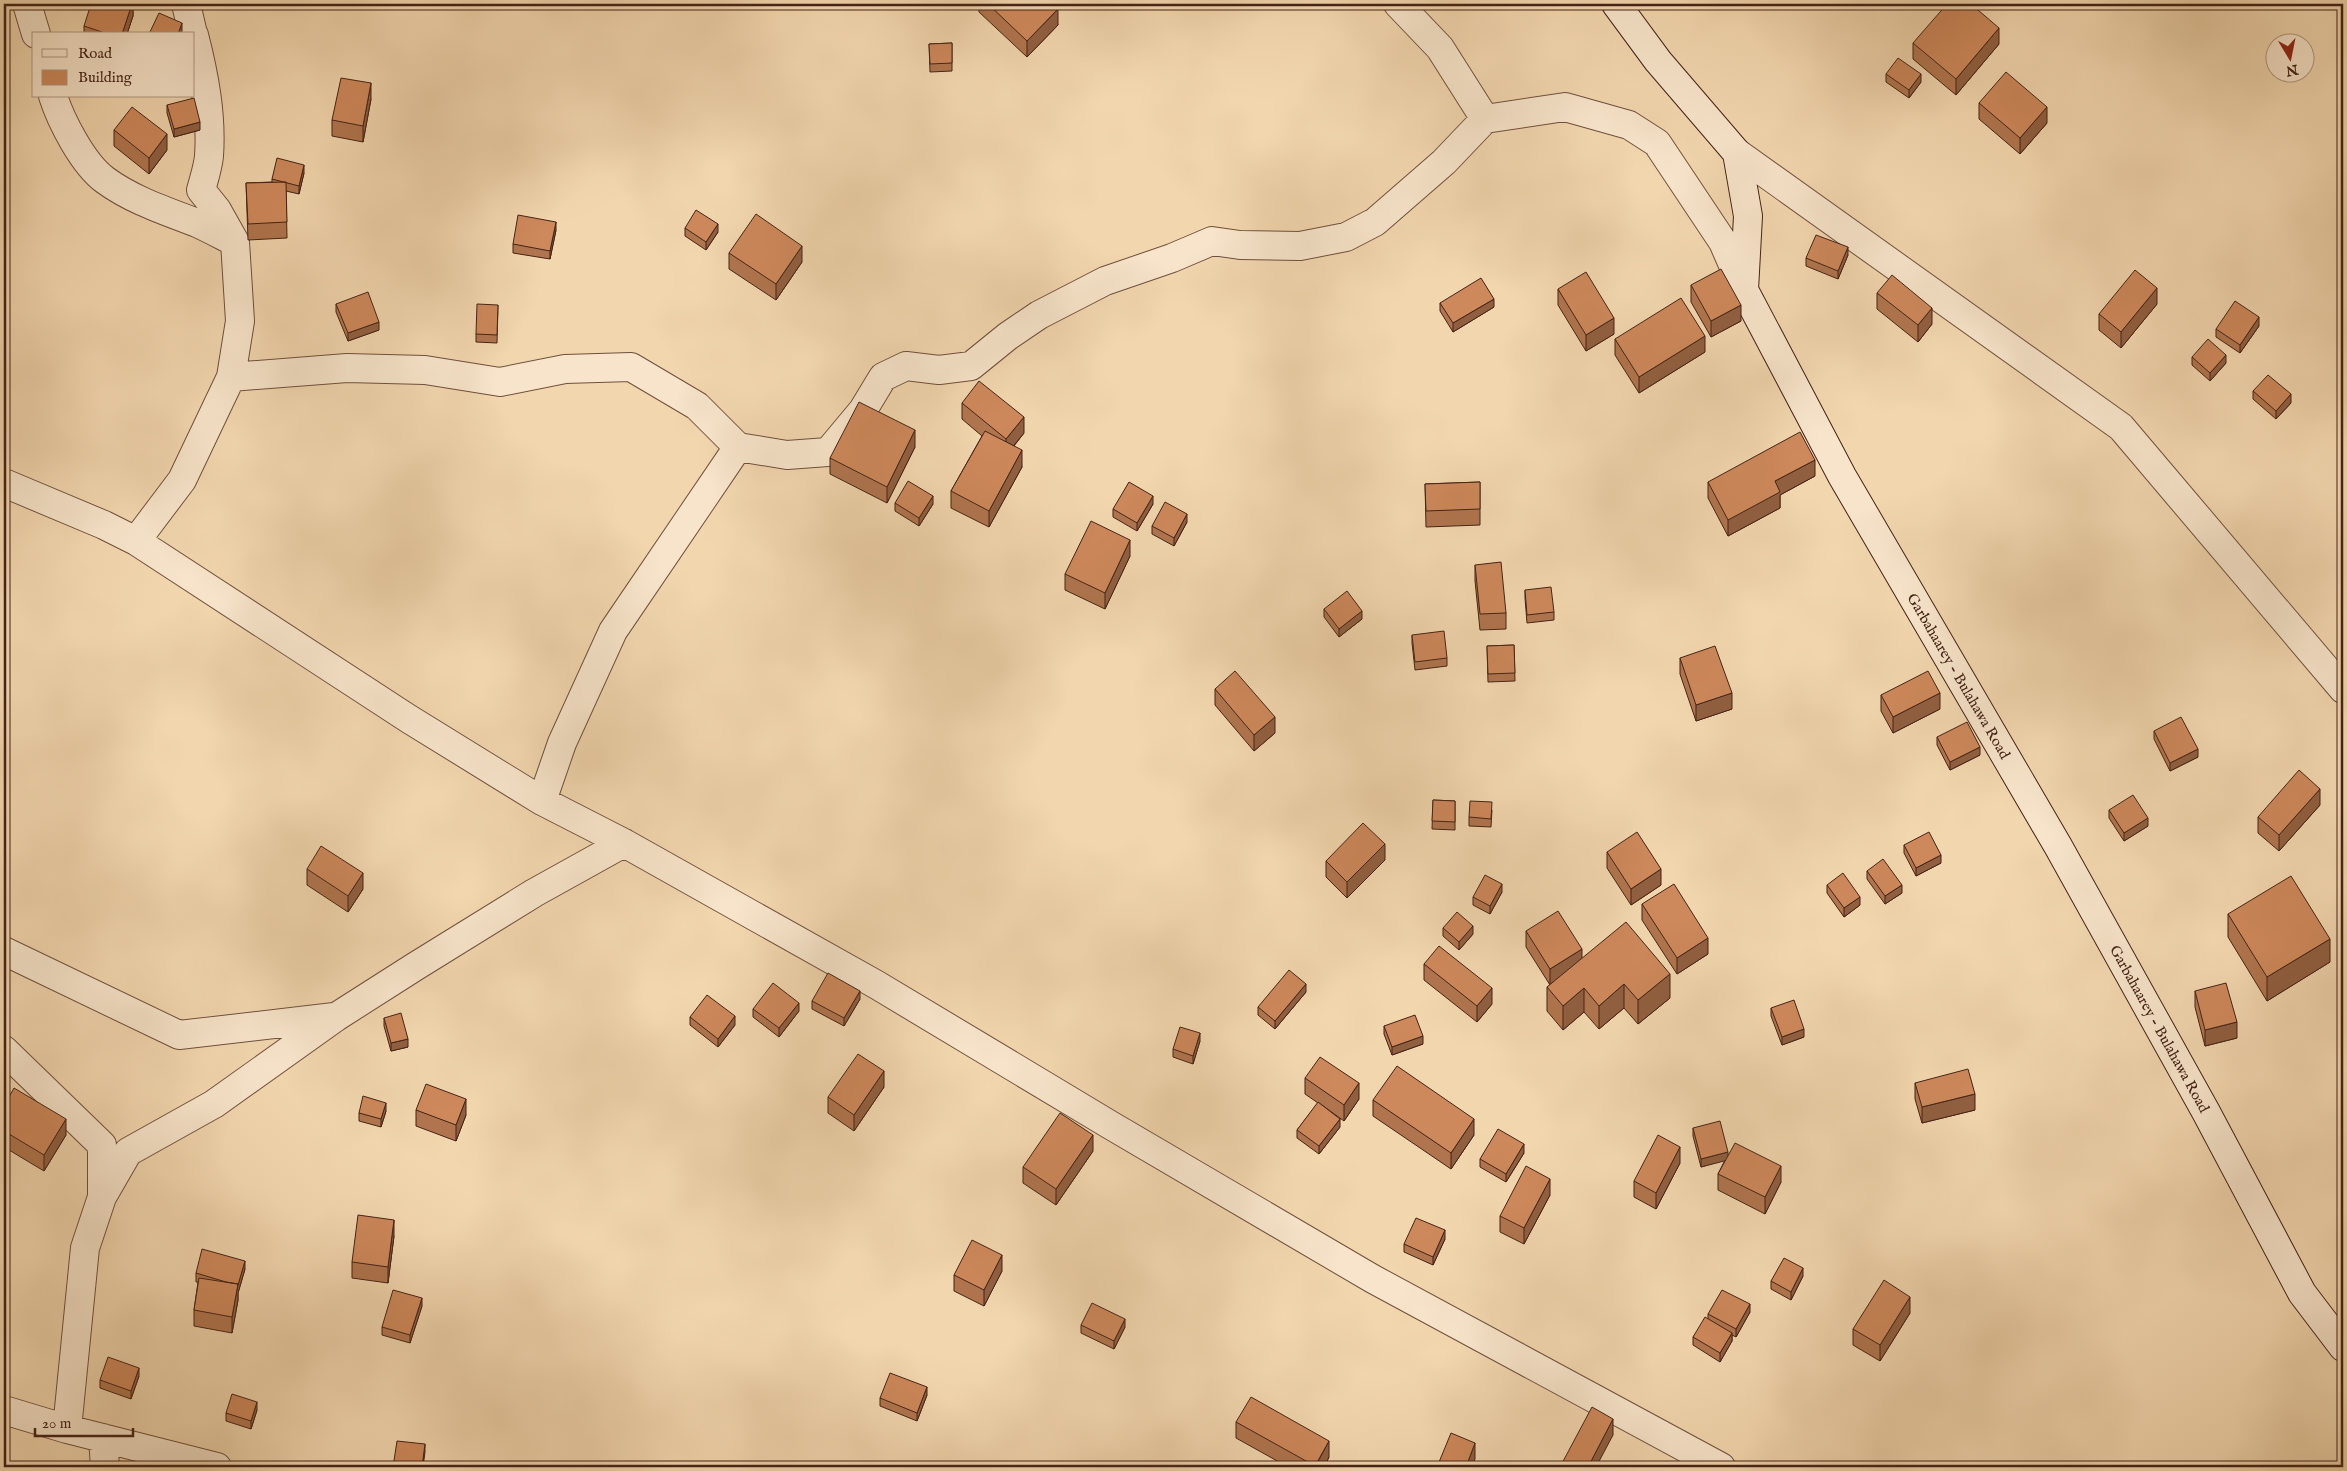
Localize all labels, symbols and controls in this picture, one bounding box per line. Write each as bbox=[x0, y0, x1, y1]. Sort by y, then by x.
legend bbox=[32, 32, 195, 98]
north arrow bbox=[2264, 32, 2314, 82]
text: Road bbox=[78, 44, 113, 63]
text: N bbox=[2285, 60, 2301, 80]
text: Building bbox=[78, 68, 133, 87]
street label: Garbahaarey - Bulahawa Road bbox=[1903, 590, 2015, 763]
street label: Garbahaarey - Bulahawa Road bbox=[2105, 942, 2214, 1117]
scale bar bbox=[35, 1406, 132, 1438]
text: 20 m bbox=[42, 1414, 72, 1433]

